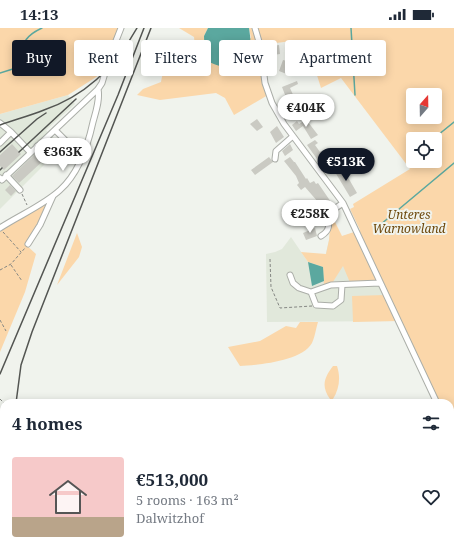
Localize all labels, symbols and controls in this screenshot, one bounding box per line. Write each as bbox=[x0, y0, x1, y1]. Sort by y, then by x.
text: 14:13 bbox=[20, 4, 58, 24]
chip: Buy bbox=[12, 40, 66, 76]
chip: Rent bbox=[74, 40, 133, 76]
chip: Filters bbox=[141, 40, 211, 76]
chip: New bbox=[219, 40, 277, 76]
chip: Apartment bbox=[285, 40, 386, 76]
north arrow bbox=[406, 88, 442, 124]
map controls bbox=[406, 88, 442, 168]
pin: €404K bbox=[278, 94, 334, 128]
text: €404K bbox=[287, 98, 325, 116]
button: locate bbox=[406, 132, 442, 168]
pin: €363K bbox=[35, 138, 91, 172]
text: €363K bbox=[44, 142, 82, 160]
pin: €513K bbox=[318, 148, 374, 182]
text: €513K bbox=[327, 152, 365, 170]
pin: €258K bbox=[282, 200, 338, 234]
text: €258K bbox=[291, 204, 329, 222]
park label: Unteres Warnowland bbox=[372, 206, 446, 237]
text: 4 homes bbox=[12, 412, 82, 435]
icon: filters bbox=[420, 412, 442, 434]
text: €513,000 bbox=[136, 468, 208, 491]
icon: home bbox=[44, 473, 92, 521]
icon: heart bbox=[420, 486, 442, 508]
text: 5 rooms · 163 m² bbox=[136, 491, 239, 509]
text: Dalwitzhof bbox=[136, 509, 204, 527]

